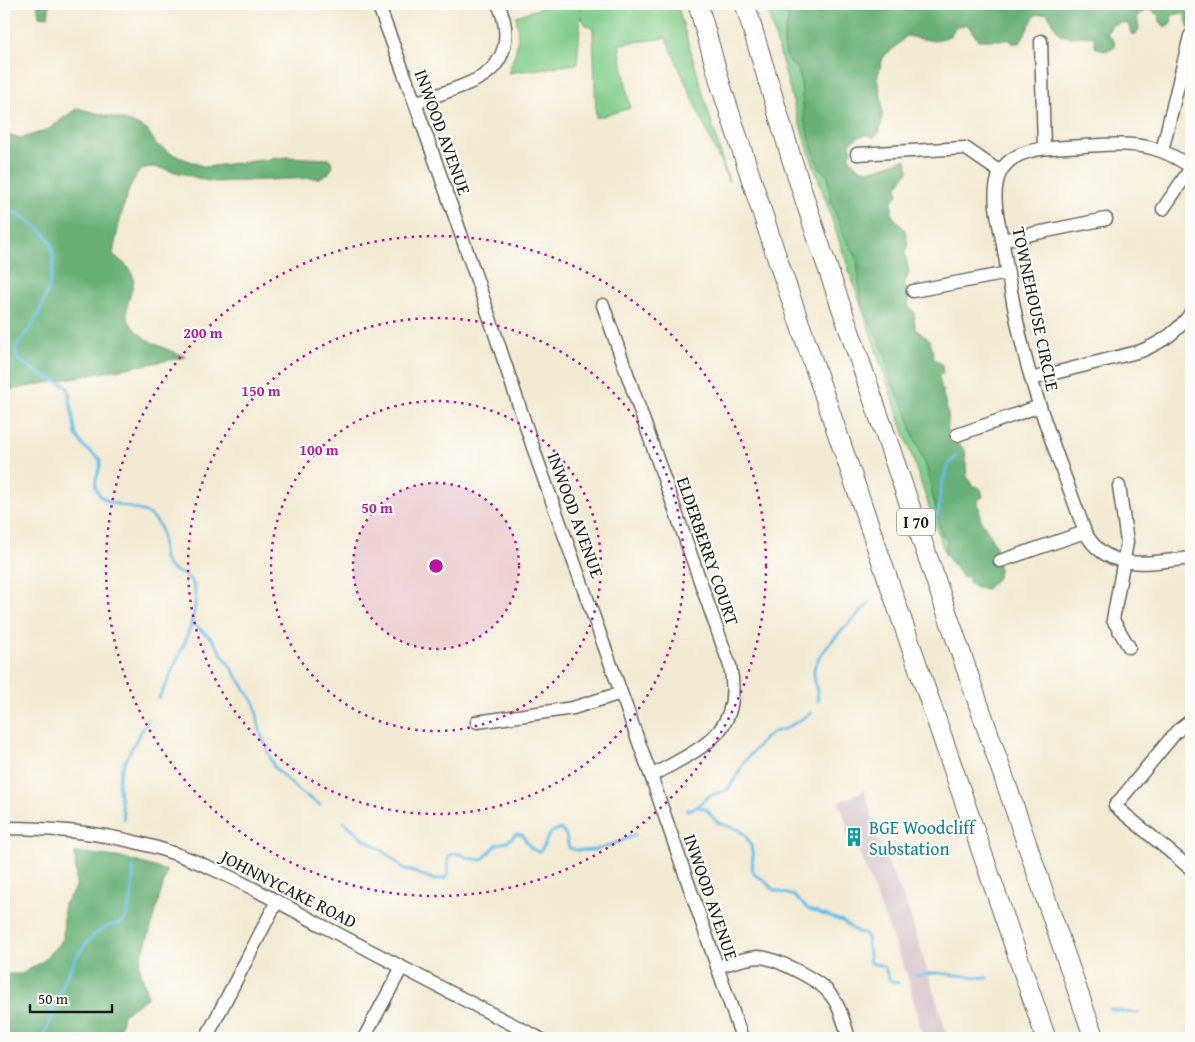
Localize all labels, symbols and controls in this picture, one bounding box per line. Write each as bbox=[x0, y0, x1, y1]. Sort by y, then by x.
street label: INWOOD AVENUE bbox=[408, 65, 478, 199]
street label: TOWNEHOUSE CIRCLE bbox=[1005, 224, 1067, 394]
text: 200 m bbox=[183, 322, 223, 343]
text: 150 m bbox=[241, 380, 281, 401]
text: 100 m bbox=[299, 439, 339, 460]
street label: INWOOD AVENUE bbox=[541, 448, 611, 582]
street label: ELDERBERRY COURT bbox=[670, 473, 746, 629]
text: 50 m bbox=[361, 497, 393, 518]
road number: I 70 bbox=[897, 508, 935, 536]
centre of rings bbox=[427, 557, 445, 575]
place label: BGE Woodcliff Substation bbox=[869, 814, 977, 862]
building icon: BGE Woodcliff Substation bbox=[843, 826, 865, 848]
street label: INWOOD AVENUE bbox=[677, 830, 745, 964]
street label: JOHNNYCAKE ROAD bbox=[215, 842, 362, 935]
scale bar bbox=[30, 982, 112, 1014]
text: 50 m bbox=[38, 988, 69, 1009]

